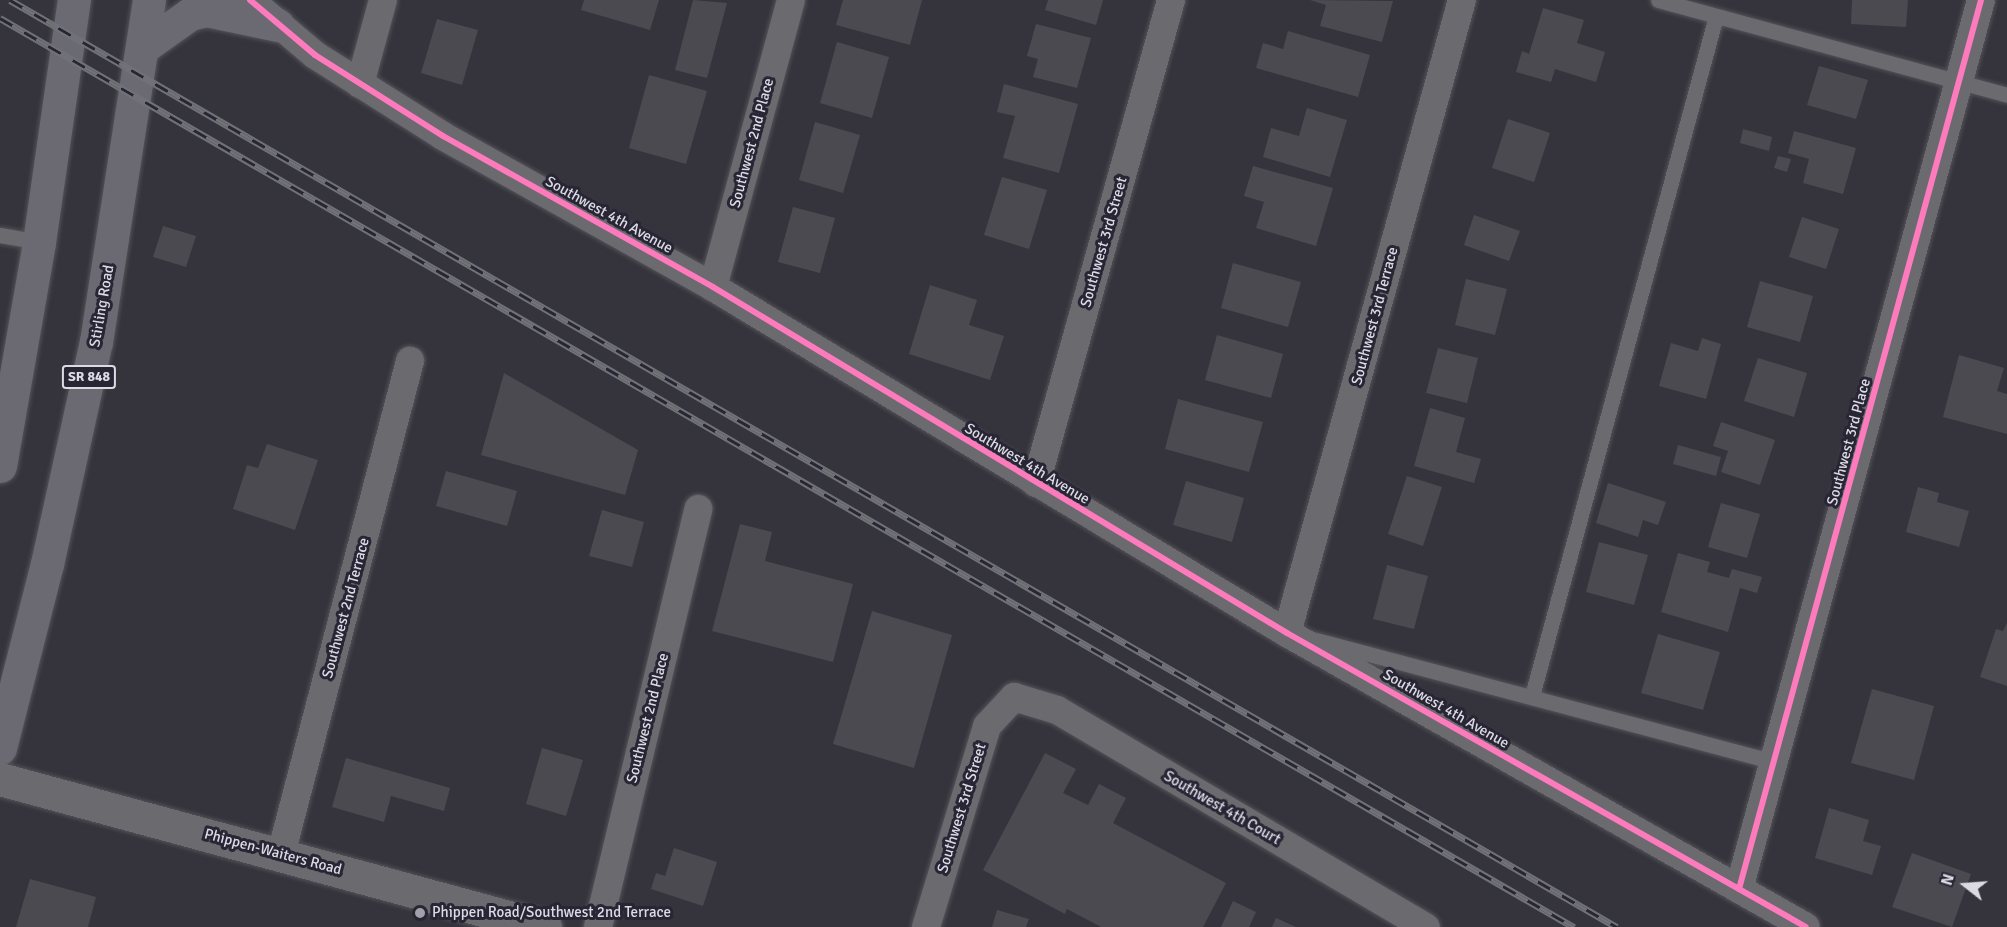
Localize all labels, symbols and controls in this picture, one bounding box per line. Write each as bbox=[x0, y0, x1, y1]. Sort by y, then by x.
street label: Southwest 2nd Place bbox=[726, 76, 778, 210]
street label: Southwest 4th Avenue bbox=[542, 173, 676, 257]
street label: Southwest 3rd Street bbox=[1077, 175, 1131, 309]
street label: Southwest 3rd Terrace bbox=[1348, 245, 1402, 387]
street label: Stirling Road bbox=[86, 263, 118, 349]
road number: SR 848 bbox=[60, 366, 118, 388]
street label: Southwest 3rd Place bbox=[1823, 377, 1875, 507]
street label: Southwest 4th Avenue bbox=[961, 420, 1093, 508]
street label: Southwest 2nd Terrace bbox=[319, 536, 373, 680]
street label: Southwest 2nd Place bbox=[623, 651, 673, 785]
street label: Southwest 4th Avenue bbox=[1380, 666, 1512, 752]
street label: Southwest 3rd Street bbox=[934, 741, 990, 875]
street label: Southwest 4th Court bbox=[1161, 767, 1283, 849]
street label: Phippen-Waiters Road bbox=[202, 825, 344, 879]
north arrow bbox=[1935, 855, 1995, 915]
text: N bbox=[1937, 871, 1959, 888]
place label: Phippen Road/Southwest 2nd Terrace bbox=[432, 904, 671, 922]
marker: Phippen Road/Southwest 2nd Terrace bbox=[413, 906, 427, 920]

